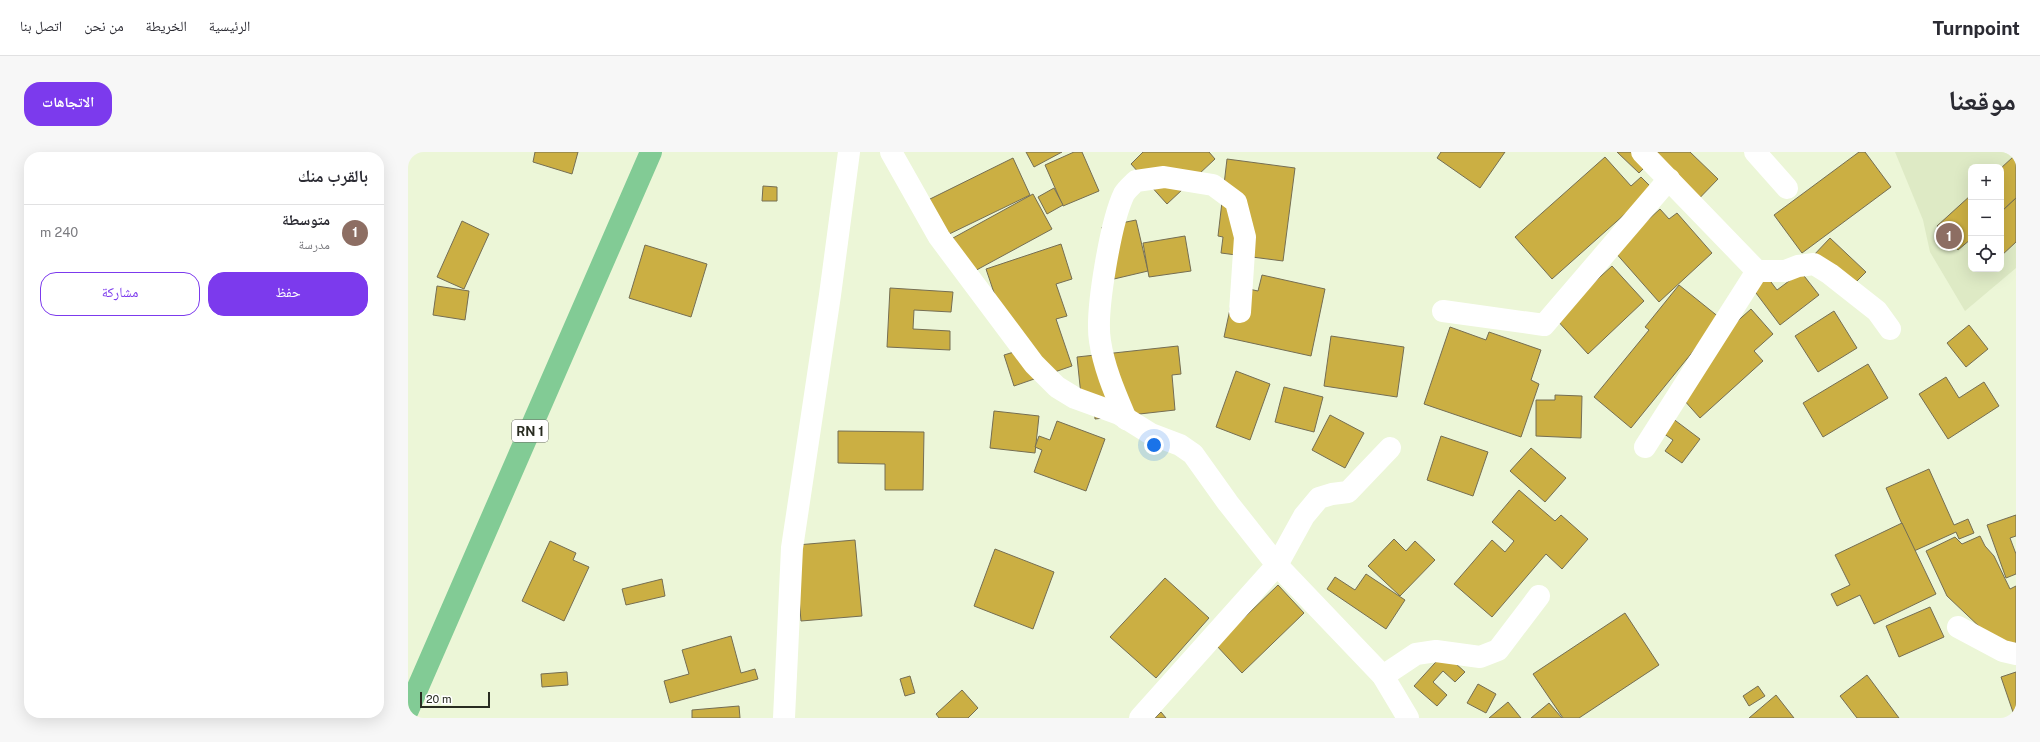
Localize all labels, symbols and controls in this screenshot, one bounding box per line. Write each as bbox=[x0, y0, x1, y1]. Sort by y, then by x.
text: Turnpoint bbox=[1933, 17, 2020, 39]
text: اتصل بنا bbox=[20, 18, 62, 34]
text: من نحن bbox=[84, 18, 124, 34]
text: الخريطة bbox=[146, 18, 187, 34]
text: الرئيسية bbox=[209, 18, 250, 34]
button: الاتجاهات bbox=[24, 82, 112, 126]
text: موقعنا bbox=[1948, 83, 2016, 116]
map controls bbox=[1968, 164, 2004, 272]
button: + bbox=[1968, 164, 2004, 200]
text: بالقرب منك bbox=[298, 166, 368, 186]
button: − bbox=[1968, 200, 2004, 236]
text: متوسطة bbox=[282, 211, 330, 228]
pin: 1 bbox=[1936, 221, 1962, 251]
text: 240 m bbox=[40, 225, 78, 240]
text: 1 bbox=[352, 225, 358, 240]
button: locate bbox=[1968, 236, 2004, 272]
text: مدرسة bbox=[298, 237, 330, 252]
button: مشاركة bbox=[40, 272, 200, 316]
button: حفظ bbox=[208, 272, 368, 316]
road number: RN 1 bbox=[512, 420, 548, 442]
your location bbox=[1144, 435, 1164, 455]
scale bar bbox=[420, 690, 490, 709]
text: 20 m bbox=[426, 693, 451, 705]

